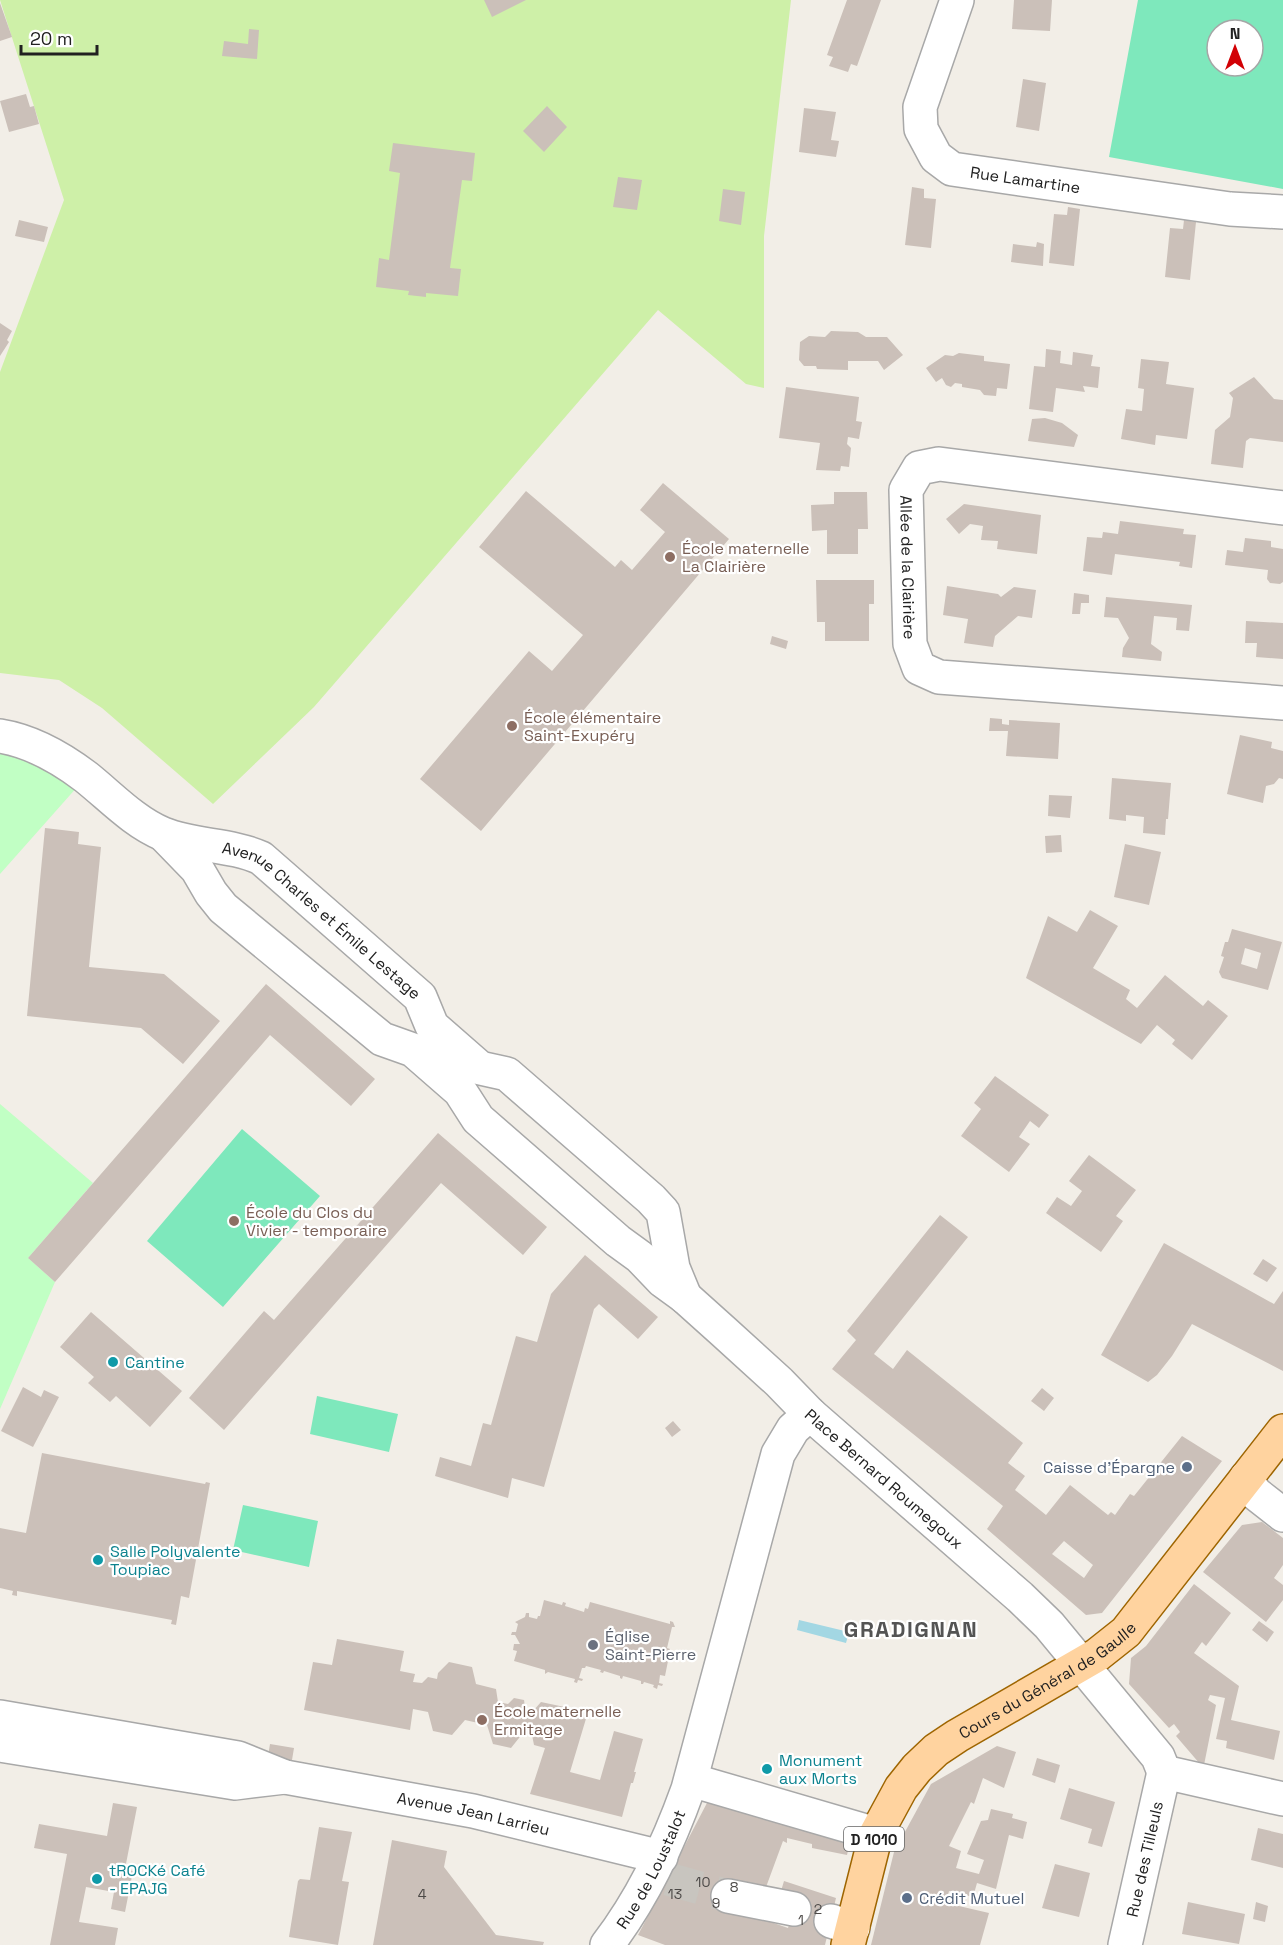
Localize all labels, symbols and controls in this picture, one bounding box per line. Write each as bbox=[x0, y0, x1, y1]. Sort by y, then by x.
scale bar bbox=[21, 18, 98, 56]
north arrow bbox=[1205, 18, 1265, 78]
text: N bbox=[1230, 23, 1240, 44]
text: 20 m bbox=[30, 27, 73, 50]
street label: Rue Lamartine bbox=[969, 161, 1082, 198]
street label: Allée de la Clairière bbox=[896, 495, 920, 640]
place label: École maternelle La Clairière bbox=[682, 538, 810, 577]
marker: École maternelle La Clairière bbox=[663, 550, 677, 564]
place label: École élémentaire Saint-Exupéry bbox=[524, 707, 661, 746]
marker: École élémentaire Saint-Exupéry bbox=[505, 719, 519, 733]
street label: Avenue Charles et Émile Lestage bbox=[220, 837, 425, 1004]
place label: École du Clos du Vivier - temporaire bbox=[246, 1202, 387, 1241]
marker: École du Clos du Vivier - temporaire bbox=[227, 1214, 241, 1228]
place label: Cantine bbox=[125, 1352, 185, 1373]
marker: Cantine bbox=[106, 1355, 120, 1369]
street label: Place Bernard Roumegoux bbox=[801, 1404, 968, 1553]
place label: Caisse d'Épargne bbox=[1043, 1457, 1175, 1478]
marker: Caisse d'Épargne bbox=[1180, 1460, 1194, 1474]
place label: Salle Polyvalente Toupiac bbox=[110, 1541, 240, 1580]
marker: Salle Polyvalente Toupiac bbox=[91, 1553, 105, 1567]
district label: GRADIGNAN bbox=[844, 1615, 978, 1643]
street label: Cours du Général de Gaulle bbox=[955, 1618, 1141, 1743]
place label: Église Saint-Pierre bbox=[605, 1626, 696, 1665]
marker: Église Saint-Pierre bbox=[586, 1638, 600, 1652]
place label: École maternelle Ermitage bbox=[494, 1701, 622, 1740]
marker: École maternelle Ermitage bbox=[475, 1713, 489, 1727]
place label: Monument aux Morts bbox=[779, 1750, 862, 1789]
marker: Monument aux Morts bbox=[760, 1762, 774, 1776]
street label: Avenue Jean Larrieu bbox=[395, 1787, 552, 1840]
street label: Rue des Tilleuls bbox=[1121, 1799, 1168, 1919]
street label: Rue de Loustalot bbox=[611, 1807, 690, 1933]
road number: D 1010 bbox=[844, 1827, 904, 1851]
place label: tROCKé Café - EPAJG bbox=[109, 1860, 206, 1899]
marker: tROCKé Café - EPAJG bbox=[90, 1872, 104, 1886]
house number: 10 bbox=[696, 1873, 710, 1891]
house number: 8 bbox=[730, 1878, 739, 1896]
house number: 4 bbox=[418, 1885, 427, 1903]
house number: 13 bbox=[668, 1885, 682, 1903]
place label: Crédit Mutuel bbox=[919, 1888, 1024, 1909]
marker: Crédit Mutuel bbox=[900, 1891, 914, 1905]
house number: 9 bbox=[712, 1894, 720, 1912]
house number: 2 bbox=[814, 1900, 822, 1918]
house number: 1 bbox=[798, 1911, 804, 1929]

